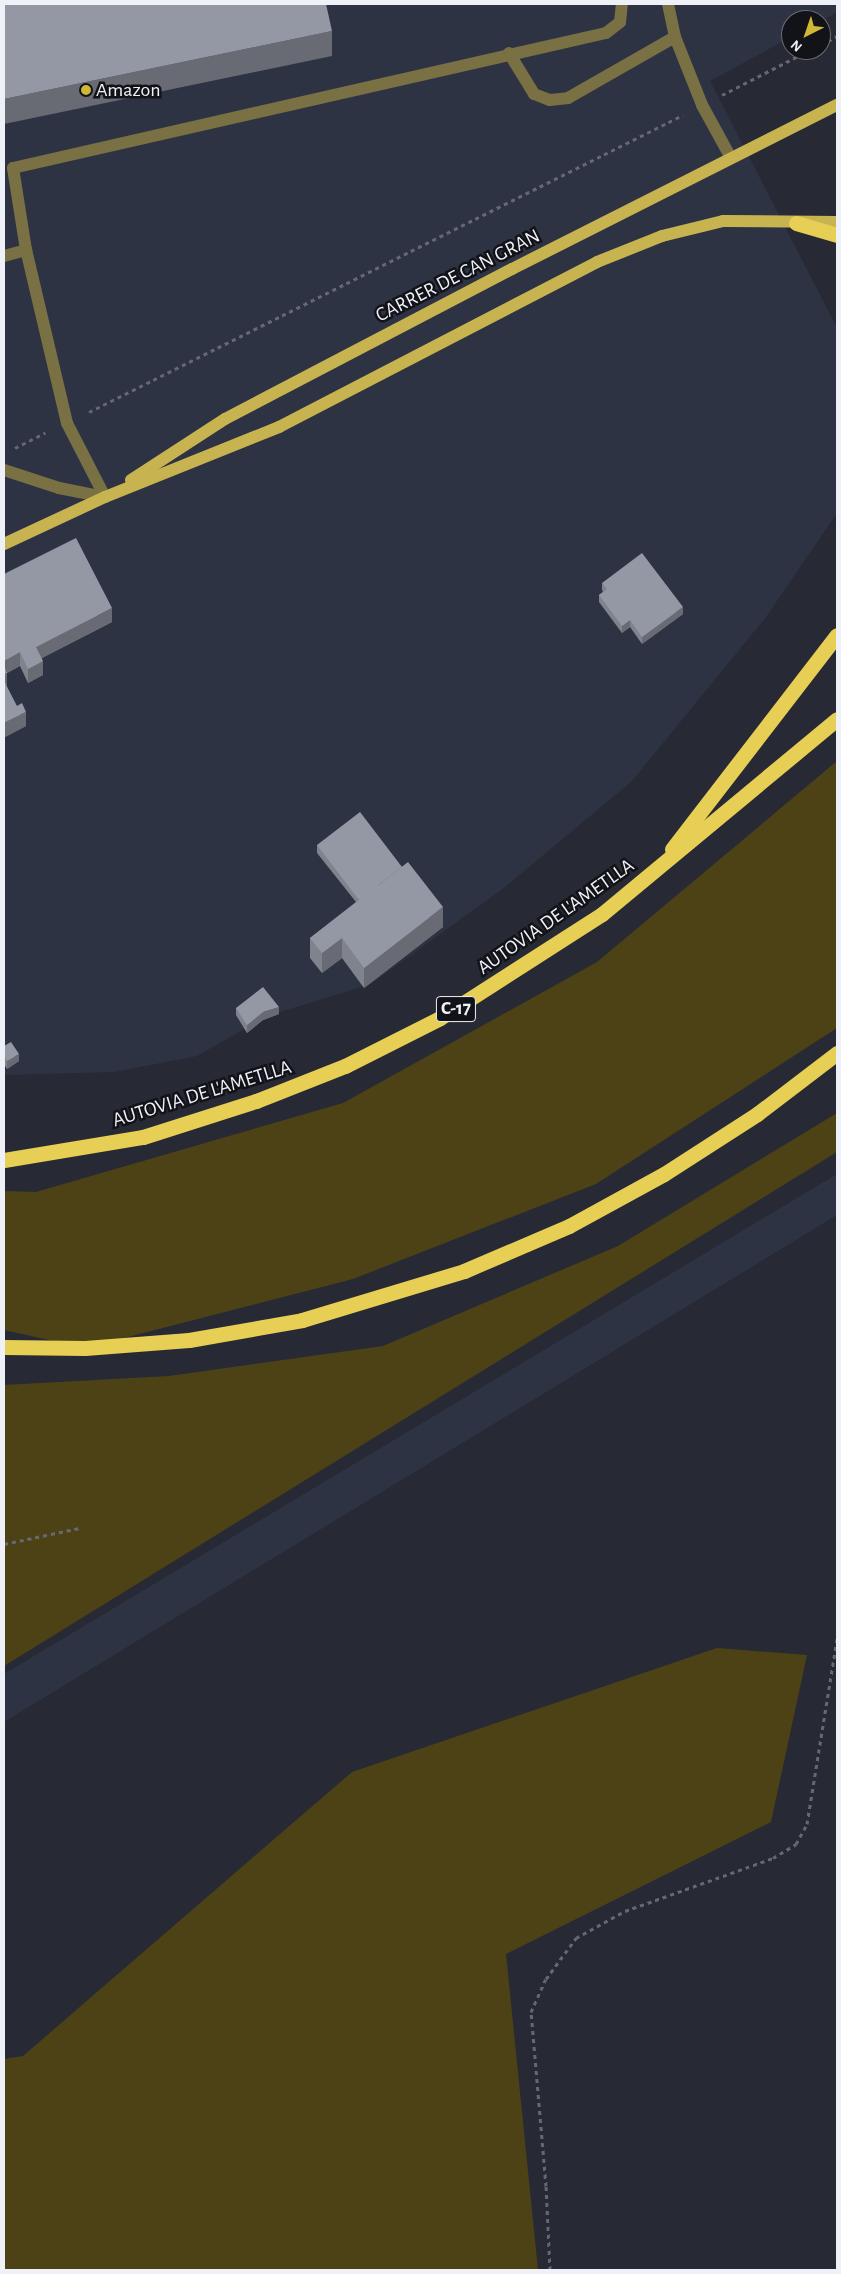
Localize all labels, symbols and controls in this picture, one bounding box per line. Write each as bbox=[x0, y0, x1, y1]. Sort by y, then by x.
north arrow bbox=[781, 10, 831, 60]
text: N bbox=[789, 37, 805, 54]
place label: Amazon bbox=[96, 78, 160, 102]
marker: Amazon bbox=[80, 84, 92, 96]
street label: CARRER DE CAN GRAN bbox=[372, 224, 544, 328]
street label: AUTOVIA DE L'AMETLLA bbox=[473, 854, 639, 980]
road number: C-17 bbox=[435, 992, 477, 1026]
street label: AUTOVIA DE L'AMETLLA bbox=[110, 1055, 294, 1133]

